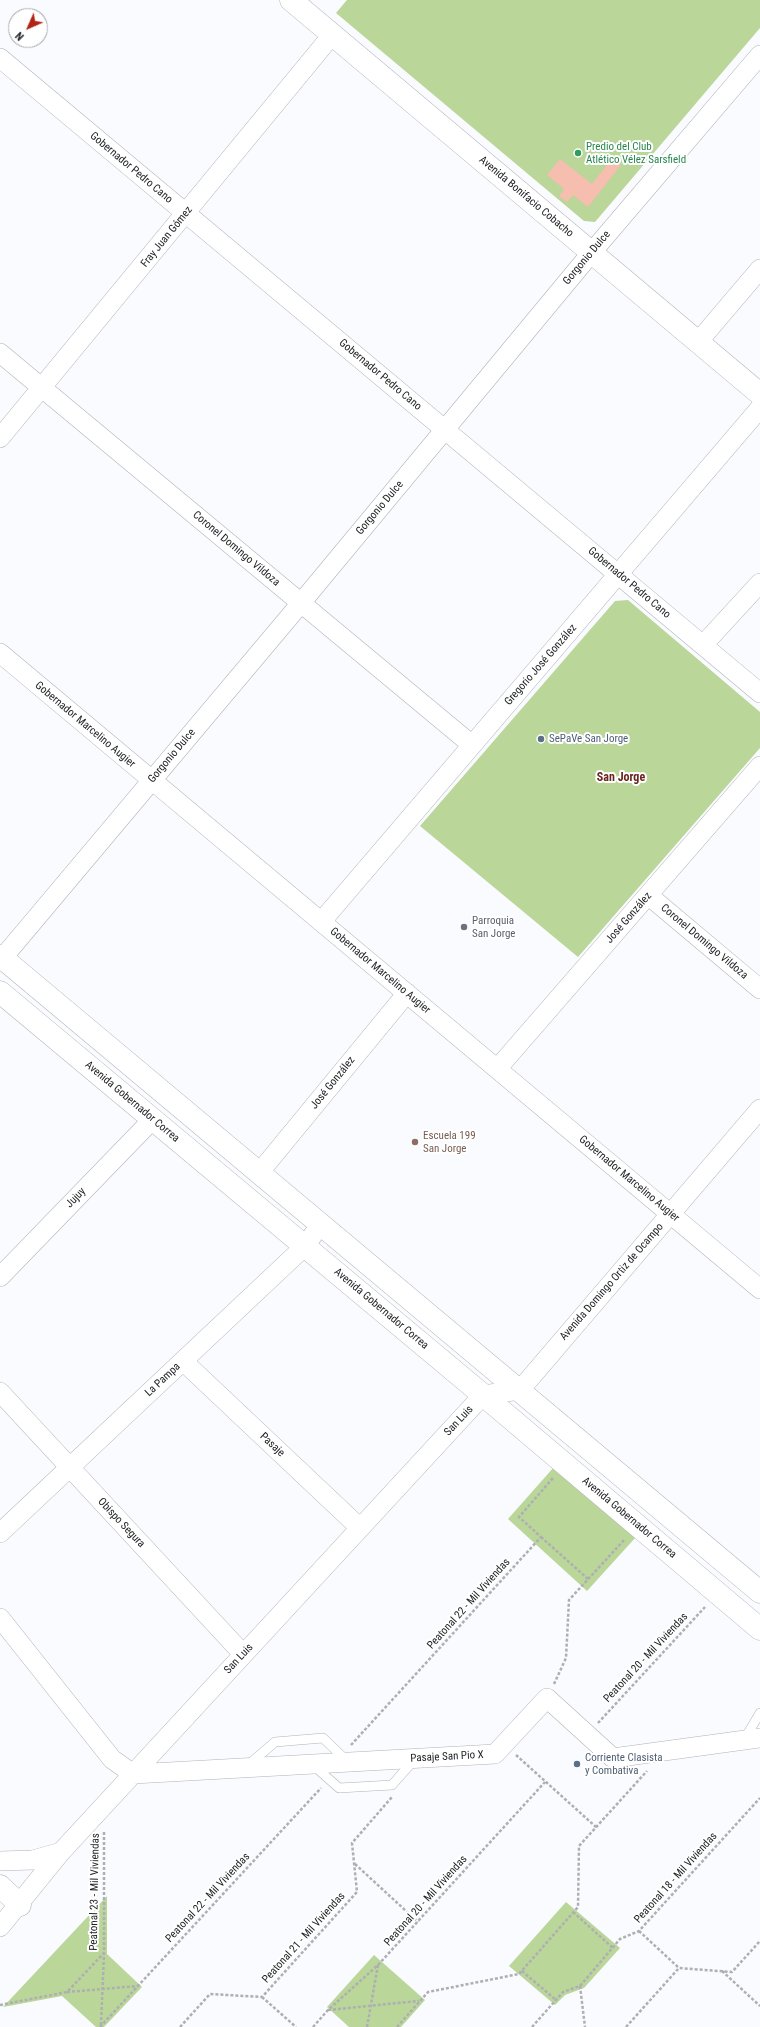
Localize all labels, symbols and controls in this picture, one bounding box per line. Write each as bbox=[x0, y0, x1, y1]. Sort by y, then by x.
north arrow bbox=[8, 8, 48, 48]
text: N bbox=[13, 29, 27, 43]
street label: Gobernador Pedro Cano bbox=[87, 130, 175, 206]
place label: Predio del Club Atlético Vélez Sarsfield bbox=[586, 140, 686, 166]
marker: Predio del Club Atlético Vélez Sarsfield bbox=[573, 148, 583, 158]
street label: Avenida Bonifacio Cobacho bbox=[476, 154, 576, 240]
street label: Fray Juan Gómez bbox=[138, 204, 196, 270]
street label: Gorgonio Dulce bbox=[561, 228, 613, 288]
street label: Gobernador Pedro Cano bbox=[336, 337, 424, 413]
street label: Gorgonio Dulce bbox=[354, 478, 406, 538]
street label: Coronel Domingo Vildoza bbox=[190, 509, 282, 589]
street label: Gobernador Pedro Cano bbox=[585, 545, 673, 621]
street label: Gregorio José González bbox=[502, 622, 580, 708]
street label: Gobernador Marcelino Augier bbox=[32, 679, 138, 771]
street label: Gorgonio Dulce bbox=[146, 726, 198, 786]
place label: SePaVe San Jorge bbox=[549, 732, 628, 746]
marker: SePaVe San Jorge bbox=[536, 734, 546, 744]
district label: San Jorge bbox=[597, 771, 645, 785]
street label: José González bbox=[603, 890, 655, 946]
street label: Coronel Domingo Vildoza bbox=[658, 902, 750, 982]
place label: Parroquia San Jorge bbox=[472, 914, 515, 940]
marker: Parroquia San Jorge bbox=[459, 922, 469, 932]
street label: Gobernador Marcelino Augier bbox=[327, 925, 433, 1017]
street label: José González bbox=[308, 1054, 358, 1112]
street label: Avenida Gobernador Correa bbox=[82, 1059, 182, 1145]
place label: Escuela 199 San Jorge bbox=[423, 1129, 476, 1155]
street label: Gobernador Marcelino Augier bbox=[576, 1133, 682, 1225]
marker: Escuela 199 San Jorge bbox=[410, 1137, 420, 1147]
street label: Jujuy bbox=[63, 1185, 89, 1211]
street label: Avenida Domingo Ortiz de Ocampo bbox=[557, 1221, 667, 1343]
street label: Avenida Gobernador Correa bbox=[331, 1266, 431, 1352]
street label: La Pampa bbox=[143, 1360, 183, 1400]
street label: San Luis bbox=[442, 1403, 476, 1439]
street label: Pasaje bbox=[257, 1430, 287, 1460]
street label: Avenida Gobernador Correa bbox=[579, 1475, 679, 1561]
street label: Obispo Segura bbox=[95, 1495, 147, 1551]
street label: Peatonal 22 - Mil Viviendas bbox=[425, 1556, 513, 1652]
street label: Peatonal 20 - Mil Viviendas bbox=[601, 1611, 691, 1705]
street label: San Luis bbox=[222, 1641, 256, 1677]
street label: Pasaje San Pio X bbox=[410, 1748, 484, 1766]
place label: Corriente Clasista y Combativa bbox=[585, 1751, 663, 1777]
marker: Corriente Clasista y Combativa bbox=[572, 1759, 582, 1769]
street label: Peatonal 18 - Mil Viviendas bbox=[632, 1830, 720, 1926]
street label: Peatonal 23 - Mil Viviendas bbox=[87, 1833, 103, 1951]
street label: Peatonal 22 - Mil Viviendas bbox=[163, 1851, 253, 1945]
street label: Peatonal 20 - Mil Viviendas bbox=[382, 1853, 470, 1949]
street label: Peatonal 21 - Mil Viviendas bbox=[260, 1890, 348, 1986]

